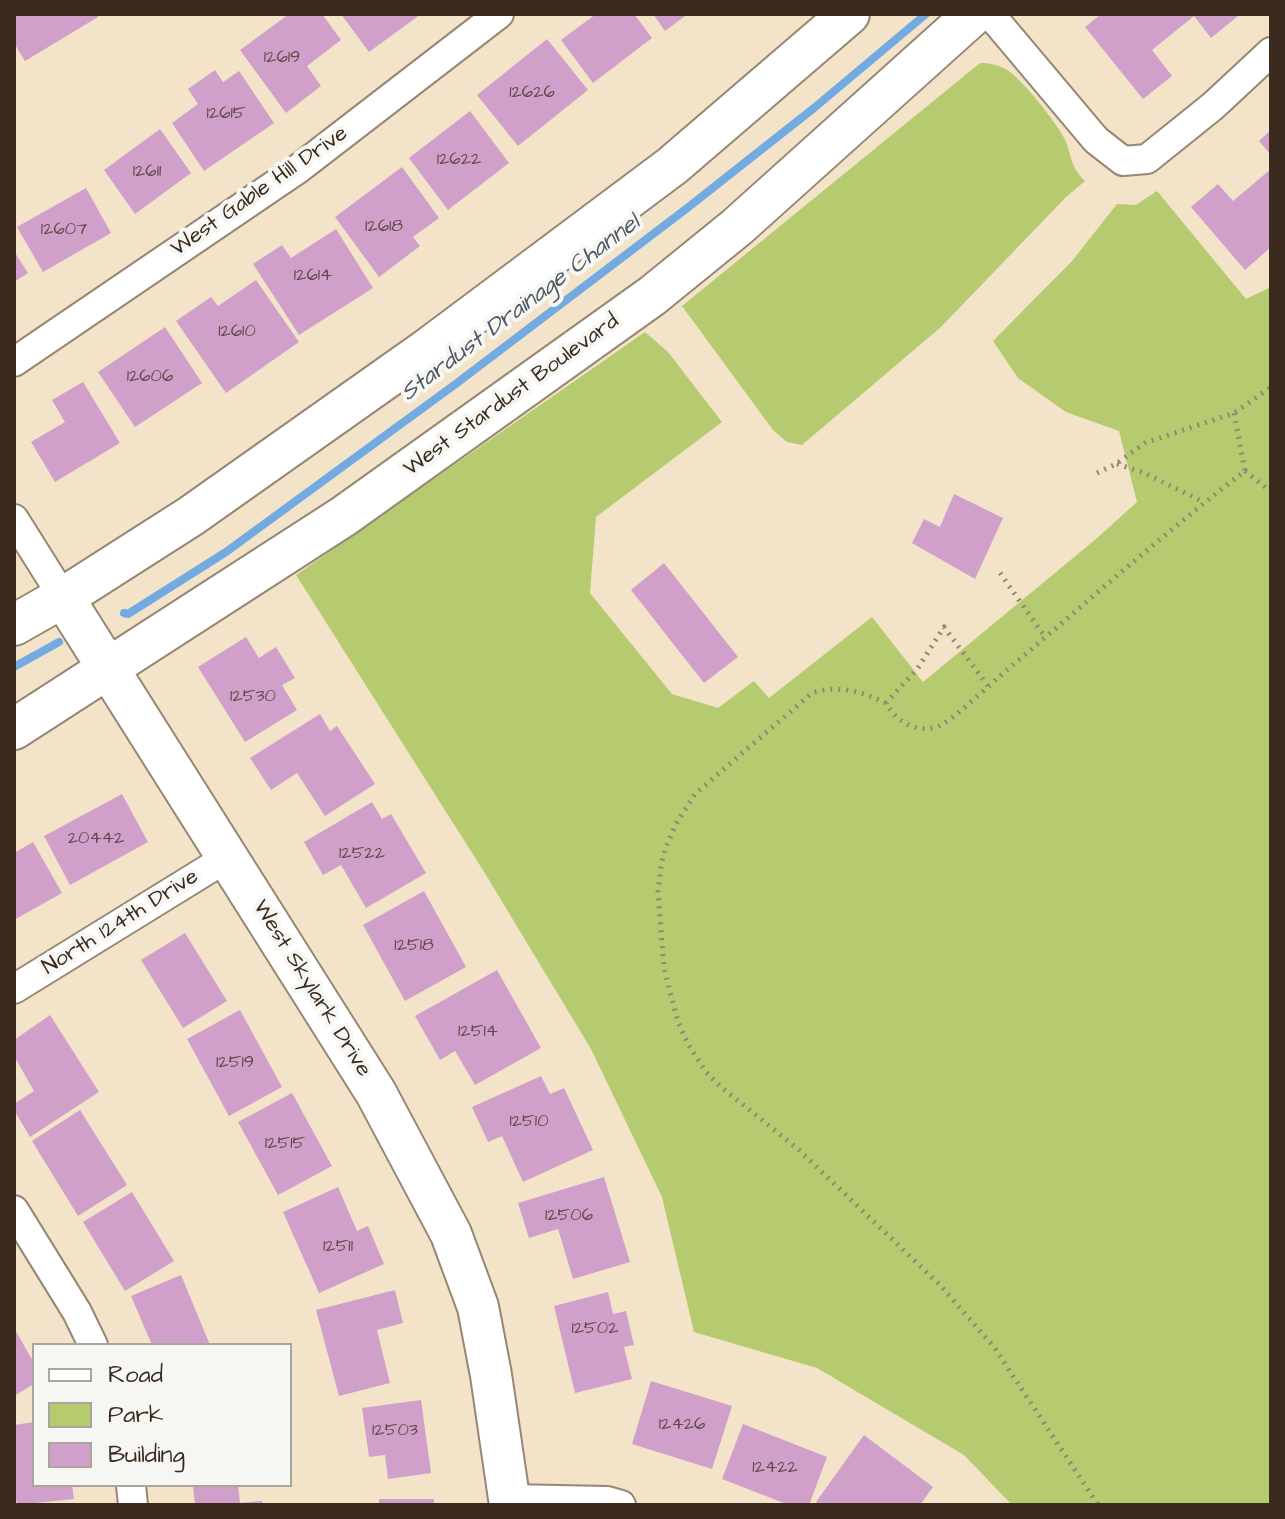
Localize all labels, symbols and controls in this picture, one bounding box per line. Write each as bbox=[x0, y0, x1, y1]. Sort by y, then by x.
house number: 12619 bbox=[264, 47, 300, 69]
house number: 12626 bbox=[509, 82, 555, 104]
house number: 12615 bbox=[207, 103, 245, 125]
street label: West Gable Hill Drive bbox=[167, 121, 353, 263]
house number: 12622 bbox=[437, 149, 481, 171]
house number: 12611 bbox=[133, 161, 161, 183]
water label: Stardust Drainage Channel bbox=[396, 210, 646, 408]
house number: 12618 bbox=[365, 216, 403, 238]
house number: 12607 bbox=[41, 219, 87, 241]
house number: 12614 bbox=[294, 265, 332, 287]
street label: West Stardust Boulevard bbox=[399, 309, 625, 483]
house number: 12610 bbox=[218, 321, 256, 343]
house number: 12606 bbox=[127, 366, 173, 388]
house number: 12530 bbox=[230, 686, 276, 708]
house number: 20442 bbox=[68, 828, 124, 850]
house number: 12522 bbox=[339, 843, 385, 865]
street label: North 124th Drive bbox=[38, 864, 204, 982]
street label: West Skylark Drive bbox=[246, 896, 376, 1082]
house number: 12518 bbox=[394, 935, 434, 957]
house number: 12514 bbox=[458, 1021, 498, 1043]
house number: 12519 bbox=[216, 1052, 254, 1074]
house number: 12510 bbox=[509, 1111, 549, 1133]
house number: 12515 bbox=[265, 1133, 305, 1155]
house number: 12506 bbox=[545, 1205, 593, 1227]
house number: 12511 bbox=[323, 1236, 353, 1258]
house number: 12502 bbox=[571, 1318, 619, 1340]
legend bbox=[32, 1343, 292, 1487]
text: Road bbox=[108, 1358, 163, 1392]
text: Park bbox=[108, 1398, 164, 1432]
house number: 12426 bbox=[659, 1414, 705, 1436]
house number: 12503 bbox=[372, 1420, 418, 1442]
text: Building bbox=[108, 1438, 185, 1472]
house number: 12422 bbox=[752, 1457, 798, 1479]

